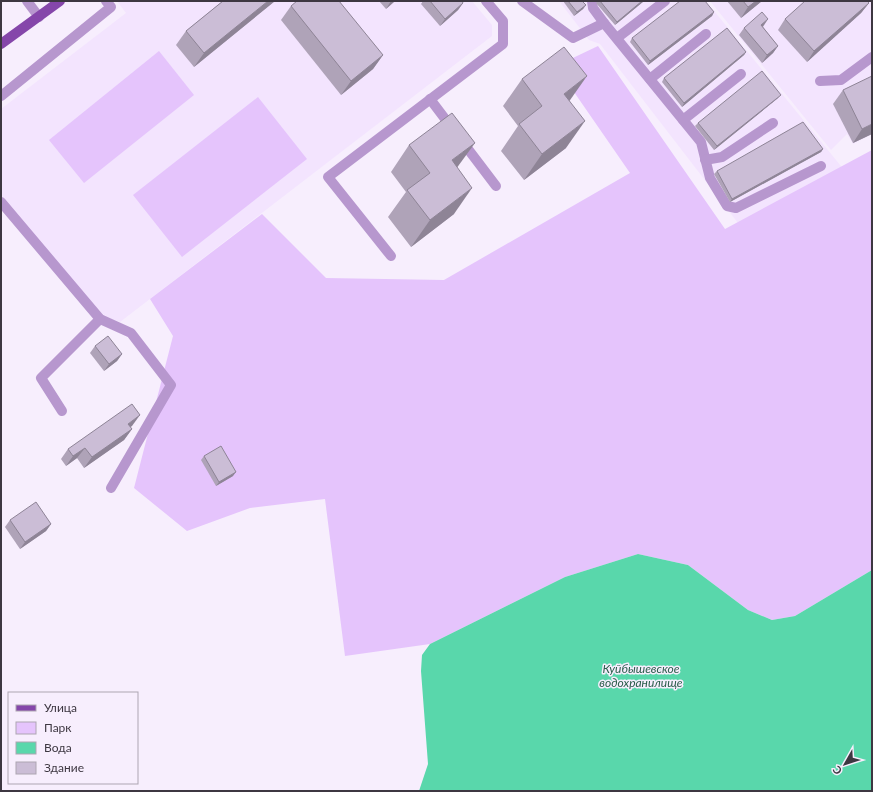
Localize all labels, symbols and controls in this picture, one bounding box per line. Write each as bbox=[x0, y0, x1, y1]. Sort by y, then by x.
water label: Куйбышевское водохранилище bbox=[599, 661, 683, 690]
legend bbox=[8, 692, 138, 784]
text: Улица bbox=[44, 700, 77, 715]
text: Парк bbox=[44, 720, 72, 735]
text: Вода bbox=[44, 740, 72, 755]
north arrow bbox=[825, 744, 865, 784]
text: Здание bbox=[44, 760, 84, 775]
text: С bbox=[829, 763, 844, 778]

